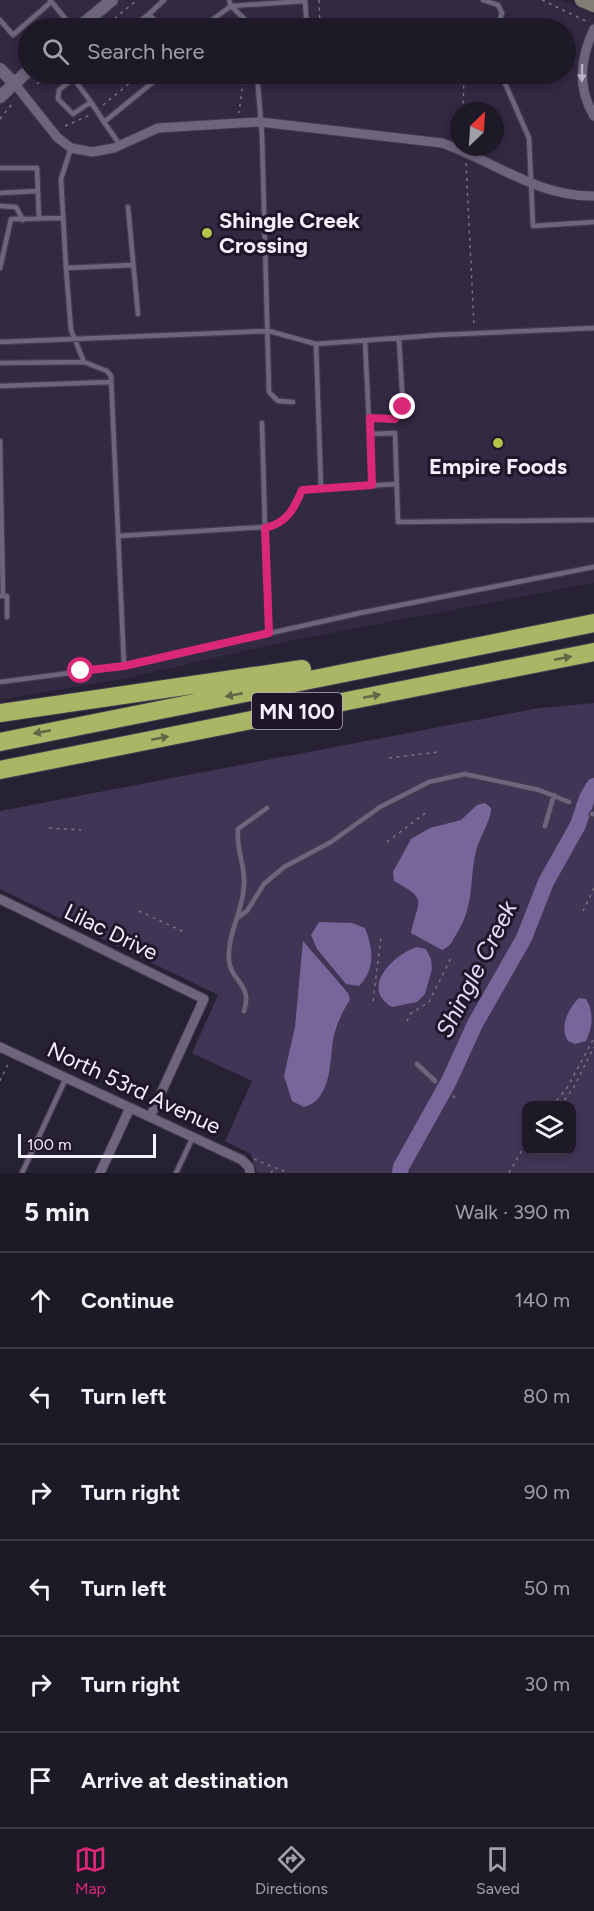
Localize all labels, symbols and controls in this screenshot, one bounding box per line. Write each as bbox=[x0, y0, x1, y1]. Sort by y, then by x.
search box bbox=[18, 18, 576, 84]
icon: search bbox=[39, 35, 72, 68]
text: Search here bbox=[87, 38, 205, 65]
one-way arrow bbox=[578, 63, 587, 82]
north arrow bbox=[450, 102, 504, 156]
place label: Shingle Creek Crossing bbox=[219, 207, 360, 259]
marker: Shingle Creek Crossing bbox=[200, 226, 214, 240]
route end bbox=[389, 393, 415, 419]
marker: Empire Foods bbox=[491, 436, 505, 450]
place label: Empire Foods bbox=[429, 453, 567, 480]
one-way arrow bbox=[554, 653, 573, 662]
route start bbox=[67, 657, 93, 683]
one-way arrow bbox=[224, 691, 243, 700]
one-way arrow bbox=[363, 691, 382, 700]
road number: MN 100 bbox=[252, 693, 342, 729]
one-way arrow bbox=[32, 728, 51, 737]
one-way arrow bbox=[151, 733, 170, 742]
water label: Shingle Creek bbox=[429, 895, 523, 1042]
street label: Lilac Drive bbox=[60, 898, 162, 966]
street label: North 53rd Avenue bbox=[43, 1036, 225, 1140]
map controls bbox=[522, 1101, 576, 1155]
button: layers bbox=[522, 1101, 576, 1155]
scale bar bbox=[18, 1131, 156, 1158]
text: 100 m bbox=[27, 1135, 72, 1154]
text: 5 min bbox=[24, 1196, 90, 1228]
text: Walk · 390 m bbox=[455, 1200, 570, 1224]
icon: ahead bbox=[24, 1284, 57, 1317]
text: Continue bbox=[81, 1287, 174, 1314]
text: 140 m bbox=[515, 1288, 570, 1312]
icon: left bbox=[24, 1380, 57, 1413]
text: Turn left bbox=[81, 1383, 167, 1410]
text: 80 m bbox=[523, 1384, 570, 1408]
icon: right bbox=[24, 1476, 57, 1509]
text: Turn right bbox=[81, 1479, 180, 1506]
text: 90 m bbox=[524, 1480, 570, 1504]
icon: left bbox=[24, 1572, 57, 1605]
text: Turn left bbox=[81, 1575, 167, 1602]
text: 50 m bbox=[524, 1576, 570, 1600]
icon: right bbox=[24, 1668, 57, 1701]
text: Turn right bbox=[81, 1671, 180, 1698]
text: 30 m bbox=[524, 1672, 570, 1696]
icon: arrive bbox=[24, 1764, 57, 1797]
text: Arrive at destination bbox=[81, 1767, 289, 1794]
tab: Map bbox=[74, 1843, 107, 1898]
tab: Directions bbox=[255, 1843, 328, 1898]
tab: Saved bbox=[476, 1843, 520, 1898]

